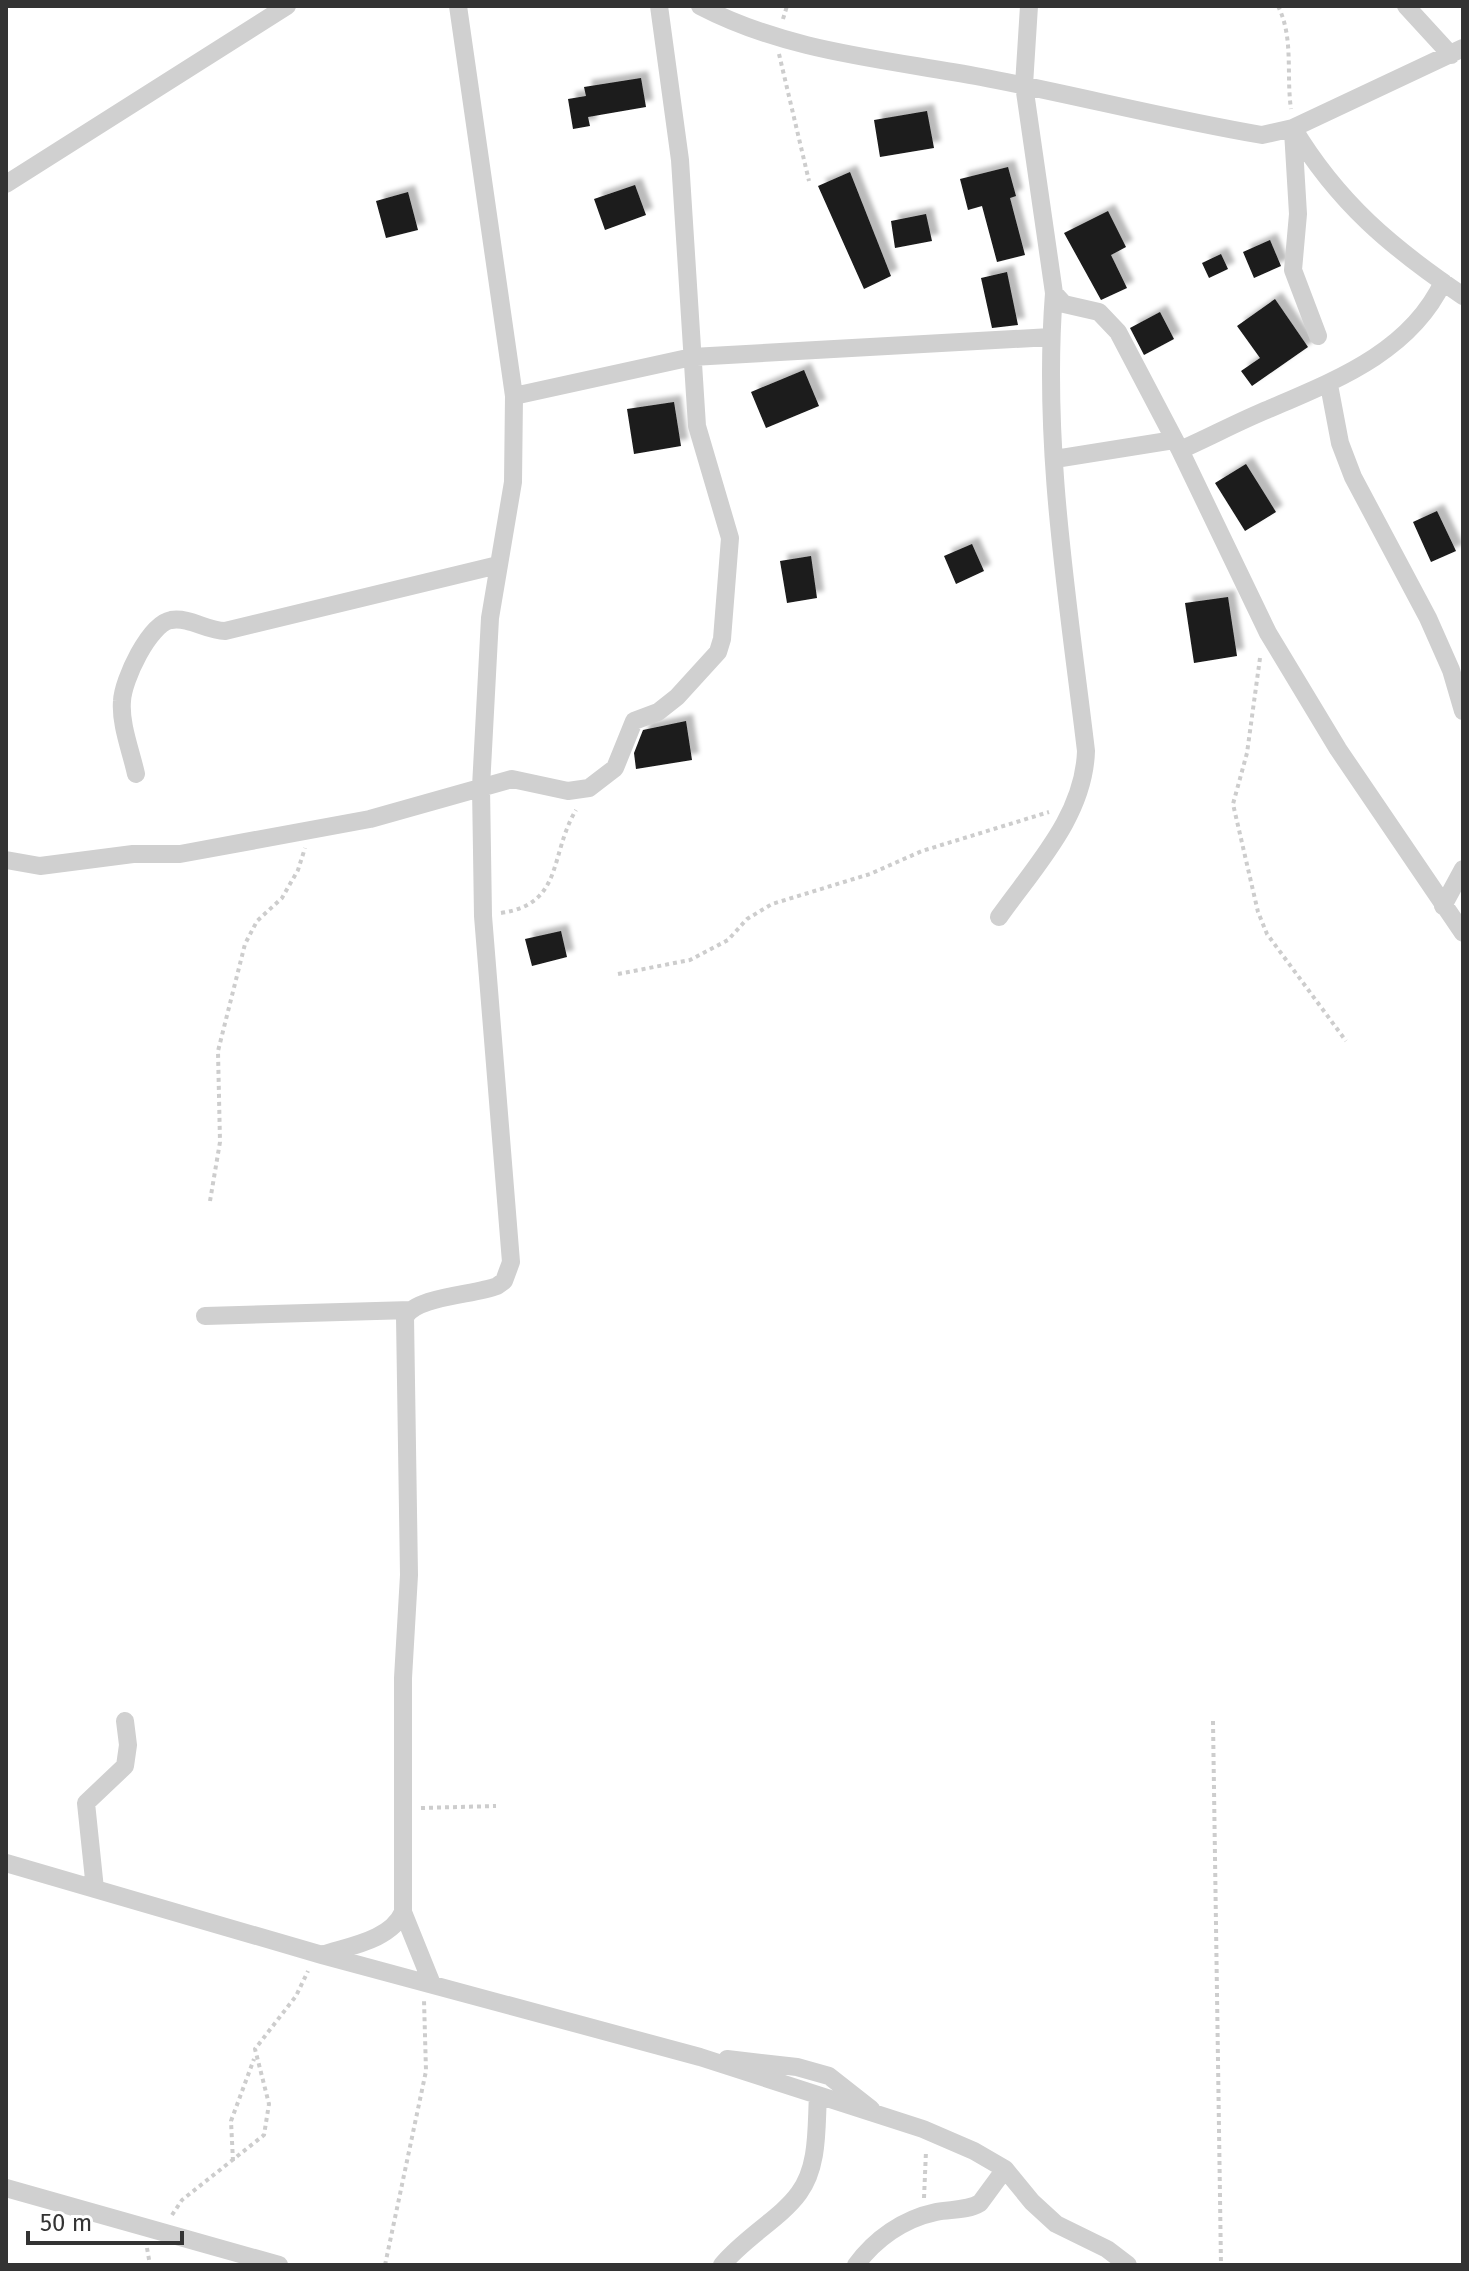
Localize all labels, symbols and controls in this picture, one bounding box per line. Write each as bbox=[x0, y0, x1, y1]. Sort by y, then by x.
scale bar bbox=[28, 2195, 182, 2245]
text: 50 m bbox=[40, 2209, 92, 2237]

